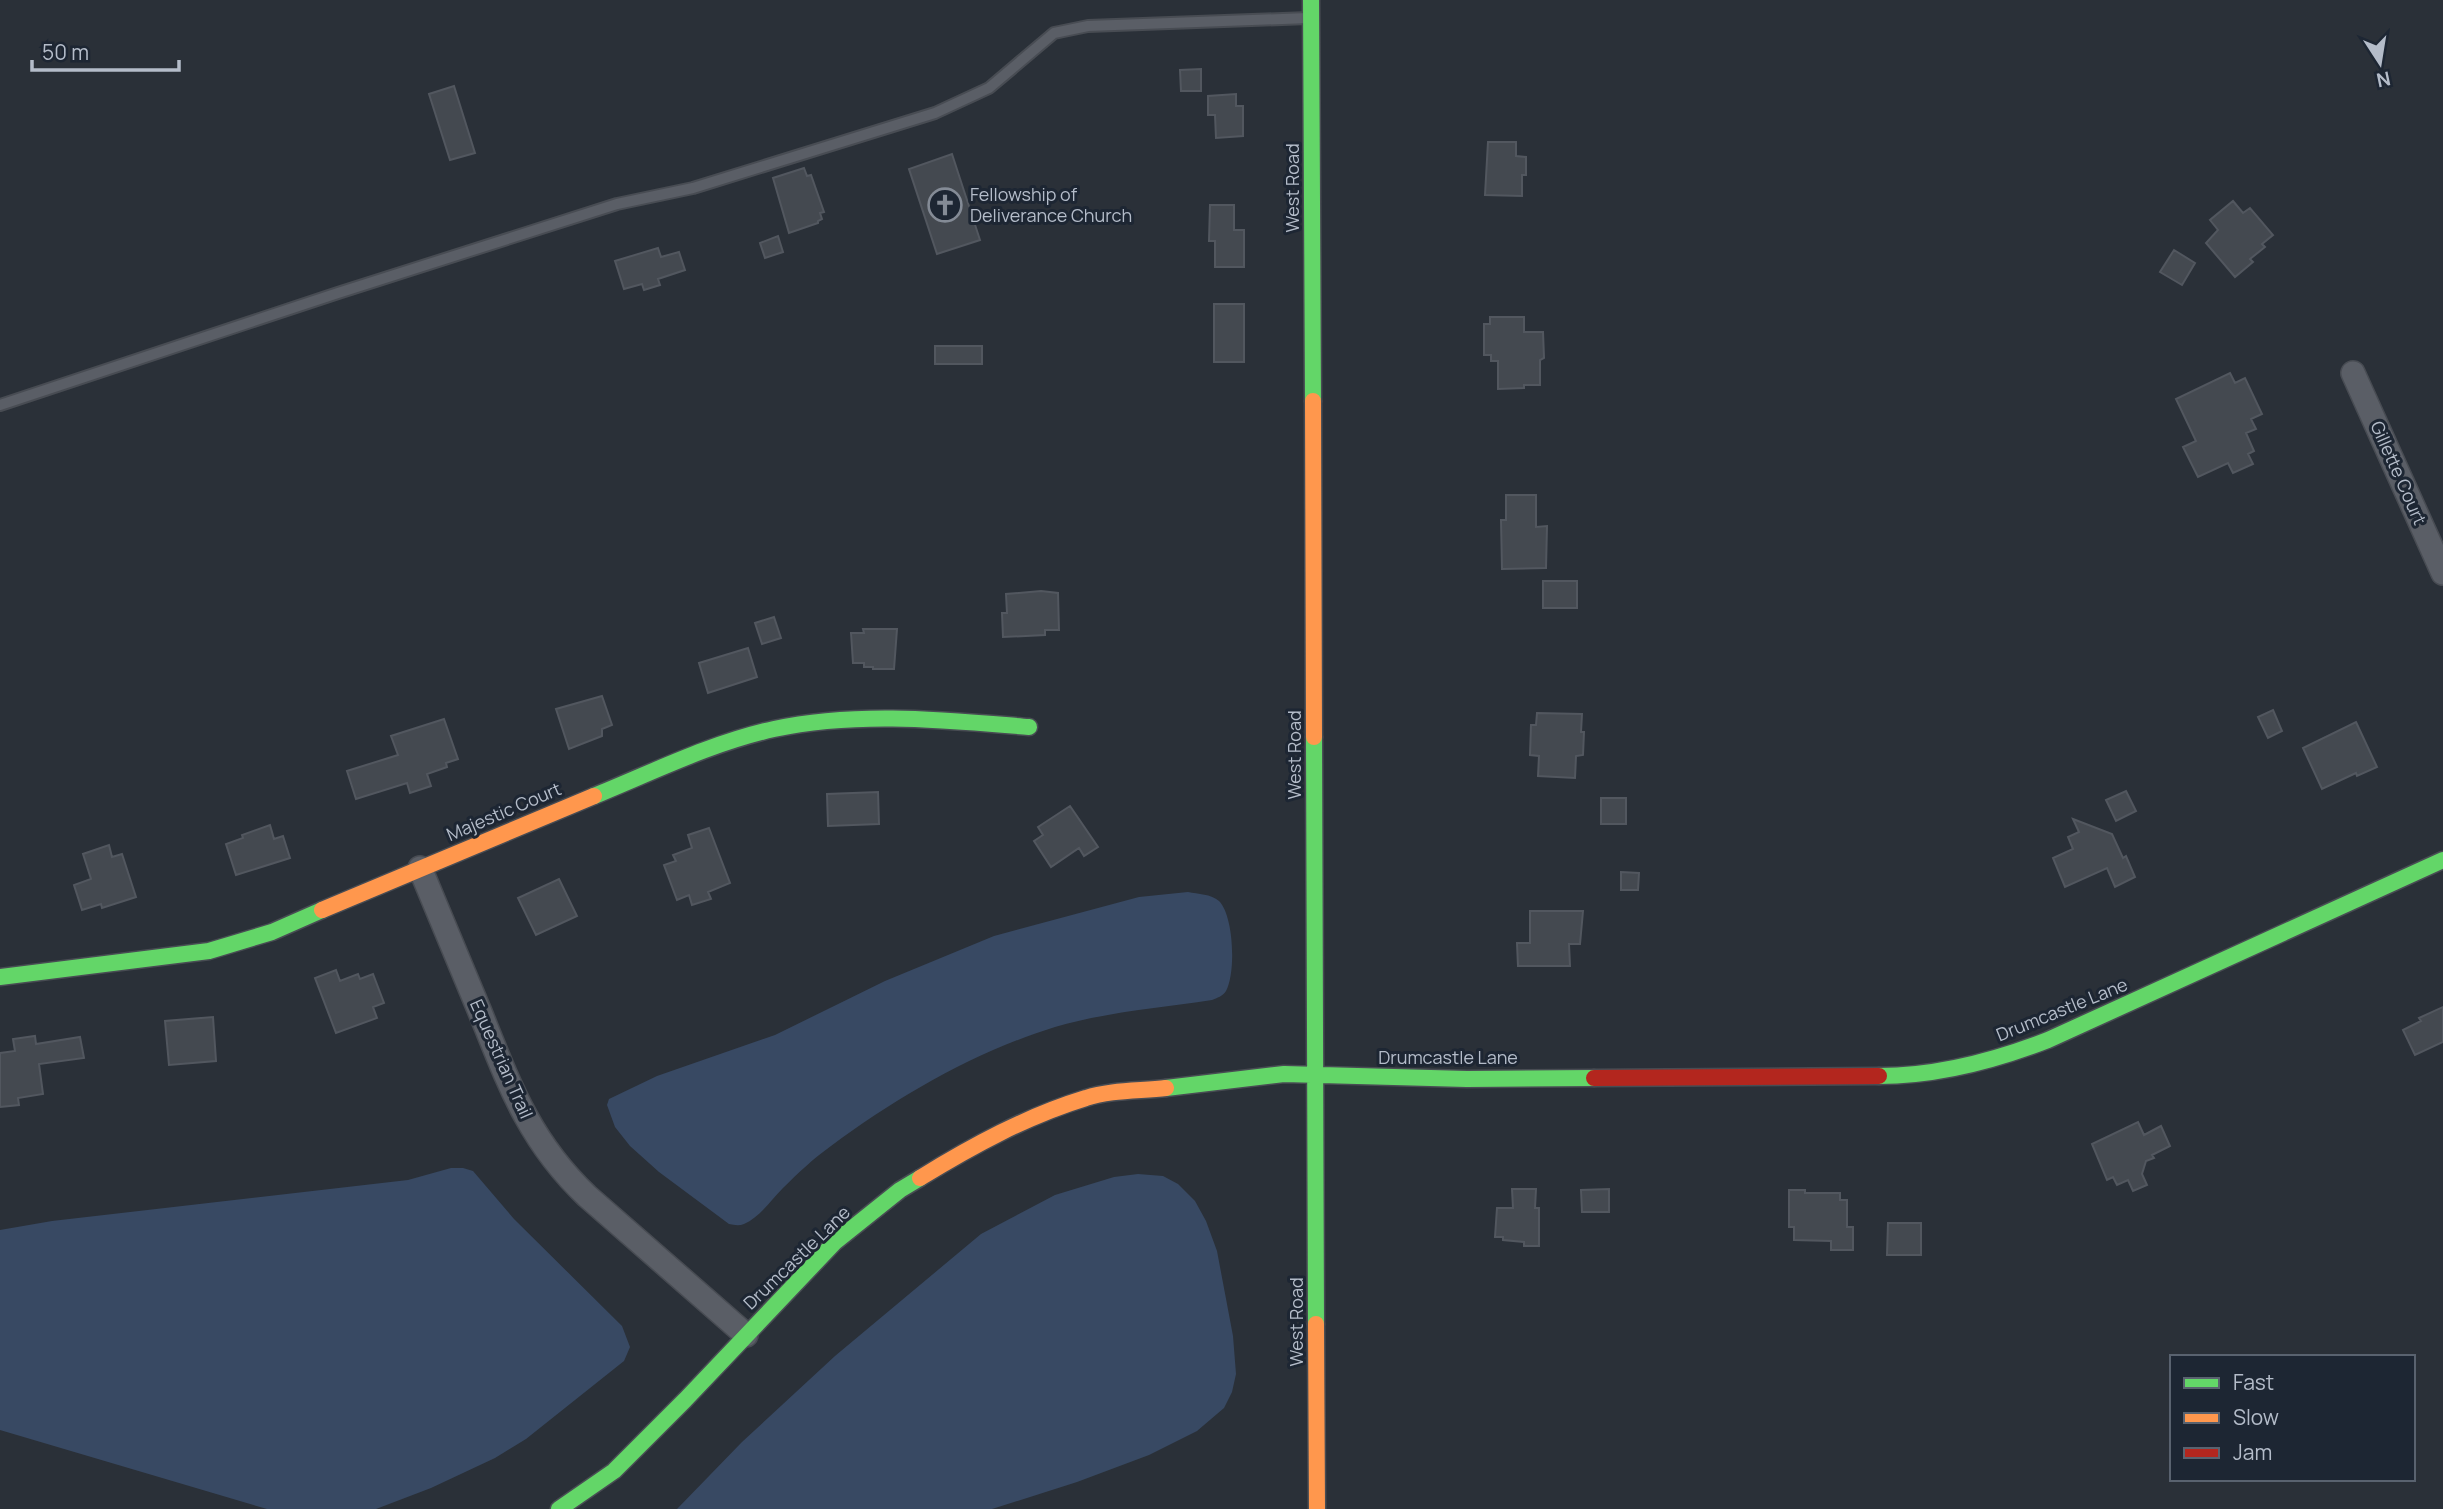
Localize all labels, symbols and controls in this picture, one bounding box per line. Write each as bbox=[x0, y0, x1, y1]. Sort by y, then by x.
scale bar bbox=[32, 28, 178, 72]
north arrow bbox=[2345, 28, 2415, 98]
text: 50 m bbox=[42, 38, 89, 66]
text: N bbox=[2374, 65, 2393, 94]
street label: West Road bbox=[1280, 143, 1304, 233]
place label: Fellowship of Deliverance Church bbox=[970, 182, 1132, 227]
church icon: Fellowship of Deliverance Church bbox=[926, 186, 964, 224]
street label: Gillette Court bbox=[2365, 417, 2432, 528]
street label: West Road bbox=[1282, 710, 1306, 800]
street label: Majestic Court bbox=[443, 776, 565, 846]
street label: Drumcastle Lane bbox=[1992, 972, 2131, 1046]
street label: Equestrian Trail bbox=[465, 995, 539, 1122]
street label: Drumcastle Lane bbox=[1378, 1045, 1518, 1069]
street label: Drumcastle Lane bbox=[738, 1200, 855, 1314]
street label: West Road bbox=[1284, 1277, 1308, 1367]
legend bbox=[2170, 1355, 2415, 1481]
text: Fast bbox=[2233, 1368, 2274, 1396]
text: Slow bbox=[2233, 1403, 2279, 1431]
text: Jam bbox=[2233, 1438, 2272, 1466]

